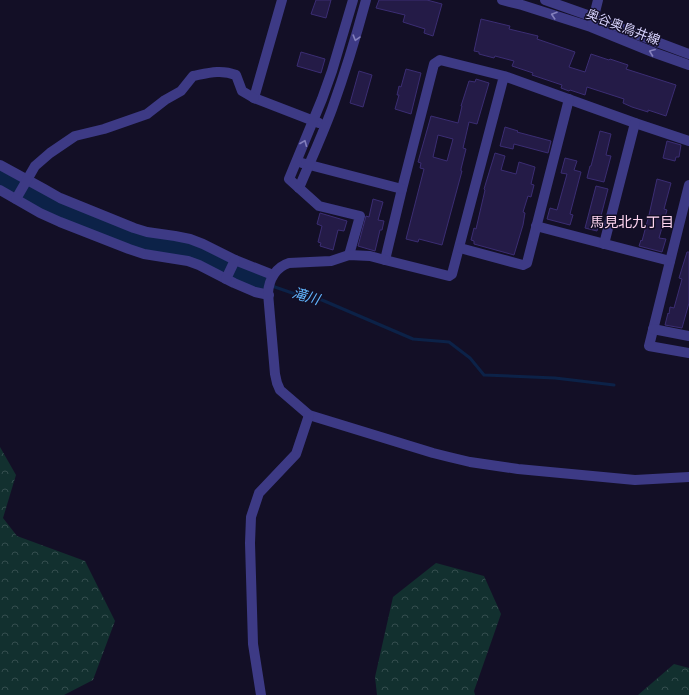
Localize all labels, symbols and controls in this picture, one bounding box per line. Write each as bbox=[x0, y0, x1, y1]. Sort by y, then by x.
street label: 奥谷奥鳥井線 bbox=[584, 6, 662, 48]
one-way arrow bbox=[551, 12, 558, 20]
one-way arrow bbox=[352, 34, 361, 41]
one-way arrow bbox=[649, 49, 656, 57]
one-way arrow bbox=[299, 140, 307, 147]
district label: 馬見北九丁目 bbox=[590, 214, 674, 230]
water label: 滝川 bbox=[290, 284, 324, 308]

